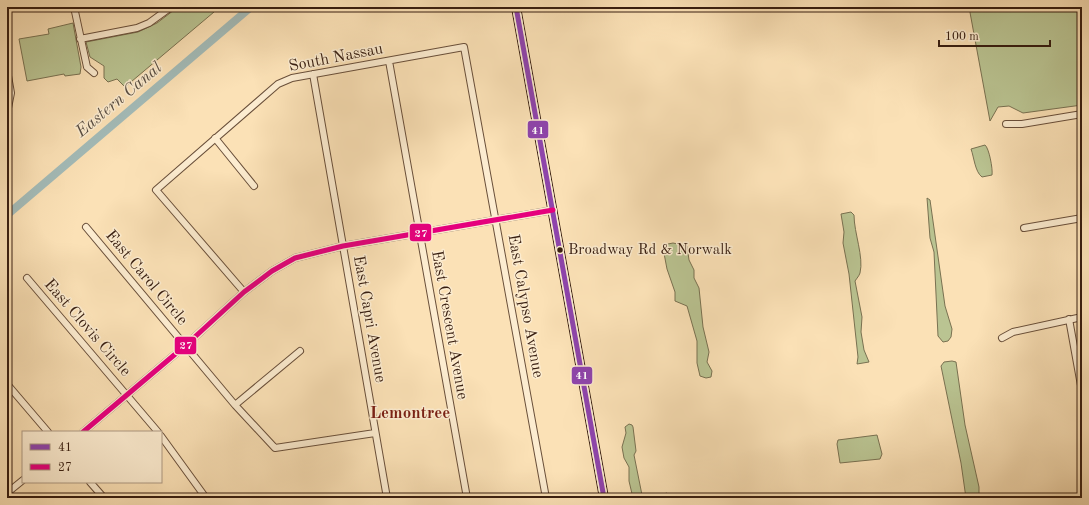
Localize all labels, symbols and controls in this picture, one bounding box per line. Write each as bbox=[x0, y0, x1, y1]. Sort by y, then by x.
scale bar bbox=[939, 22, 1050, 48]
text: 100 m bbox=[945, 31, 979, 43]
street label: South Nassau bbox=[287, 41, 385, 75]
water label: Eastern Canal bbox=[72, 59, 165, 141]
line badge: 41 bbox=[527, 120, 549, 139]
text: 41 bbox=[532, 126, 544, 137]
line badge: 27 bbox=[409, 223, 432, 242]
street label: East Carol Circle bbox=[102, 228, 190, 328]
text: 27 bbox=[415, 229, 427, 240]
street label: East Calypso Avenue bbox=[504, 233, 546, 379]
place label: Broadway Rd & Norwalk bbox=[568, 243, 732, 258]
marker: Broadway Rd & Norwalk bbox=[555, 245, 565, 255]
street label: East Crescent Avenue bbox=[428, 249, 470, 401]
street label: East Capri Avenue bbox=[350, 254, 388, 384]
street label: East Clovis Circle bbox=[41, 276, 133, 380]
line badge: 27 bbox=[174, 336, 197, 355]
text: 27 bbox=[180, 341, 192, 352]
line badge: 41 bbox=[571, 366, 593, 385]
text: 41 bbox=[576, 371, 588, 382]
district label: Lemontree bbox=[370, 405, 450, 422]
legend bbox=[22, 431, 162, 483]
text: 41 bbox=[58, 442, 72, 454]
text: 27 bbox=[58, 462, 72, 474]

